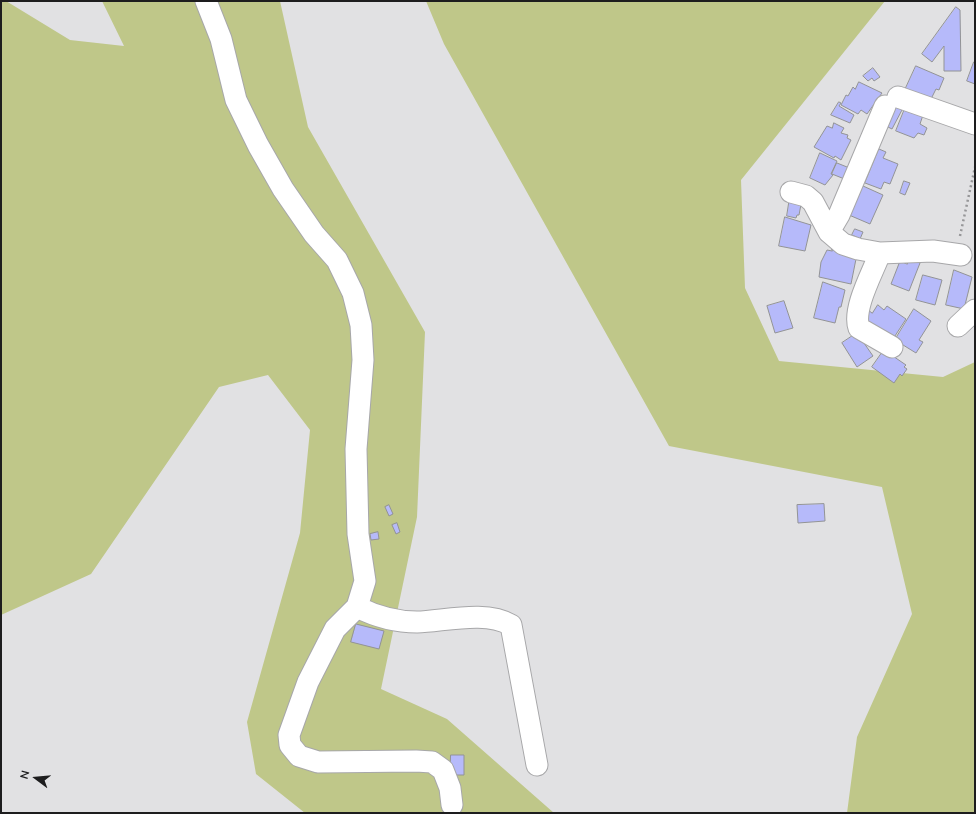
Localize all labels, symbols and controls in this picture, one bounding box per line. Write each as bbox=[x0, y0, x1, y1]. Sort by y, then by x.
north arrow bbox=[16, 758, 56, 798]
text: N bbox=[17, 769, 32, 781]

